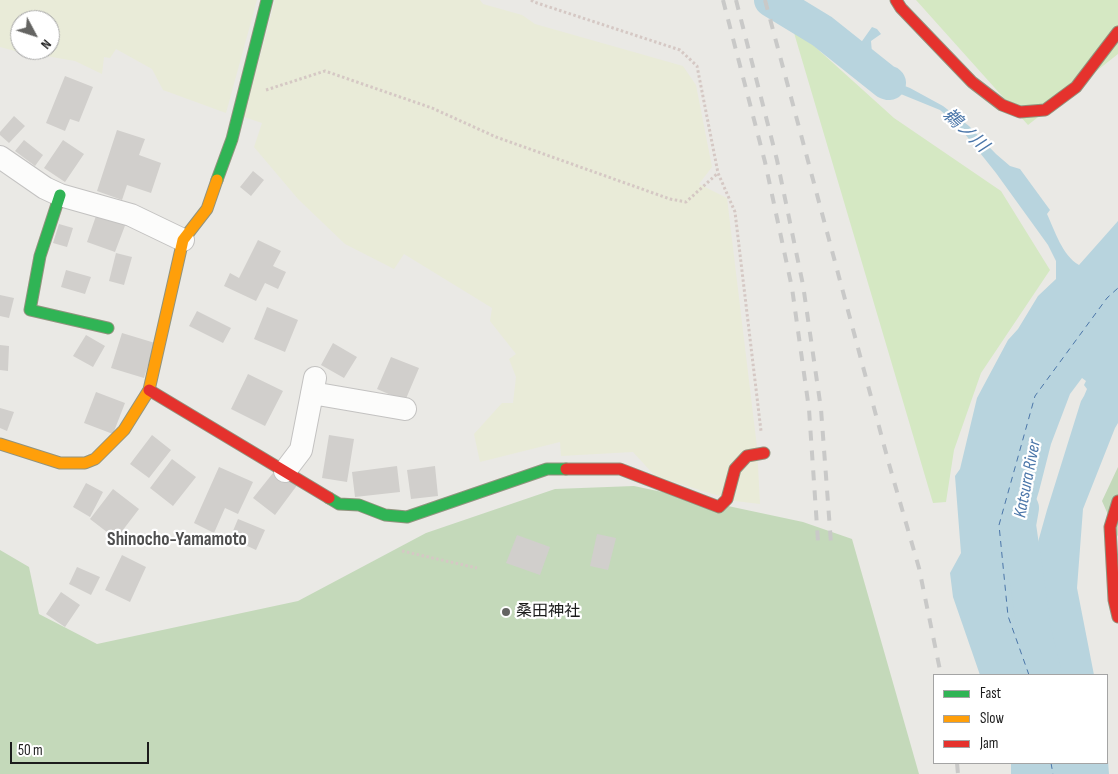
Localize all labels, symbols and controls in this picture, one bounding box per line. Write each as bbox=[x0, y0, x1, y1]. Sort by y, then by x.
north arrow bbox=[10, 10, 60, 60]
text: N bbox=[37, 36, 55, 53]
water label: 鵜ノ川 bbox=[938, 105, 992, 157]
water label: Katsura River bbox=[1010, 438, 1046, 520]
district label: Shinocho-Yamamoto bbox=[107, 529, 247, 551]
place label: 桑田神社 bbox=[516, 602, 580, 622]
marker: 桑田神社 bbox=[500, 606, 512, 618]
legend bbox=[933, 674, 1108, 764]
text: Fast bbox=[980, 684, 1001, 703]
text: Slow bbox=[980, 709, 1004, 728]
scale bar bbox=[12, 732, 151, 764]
text: Jam bbox=[980, 734, 998, 753]
text: 50 m bbox=[18, 741, 43, 760]

